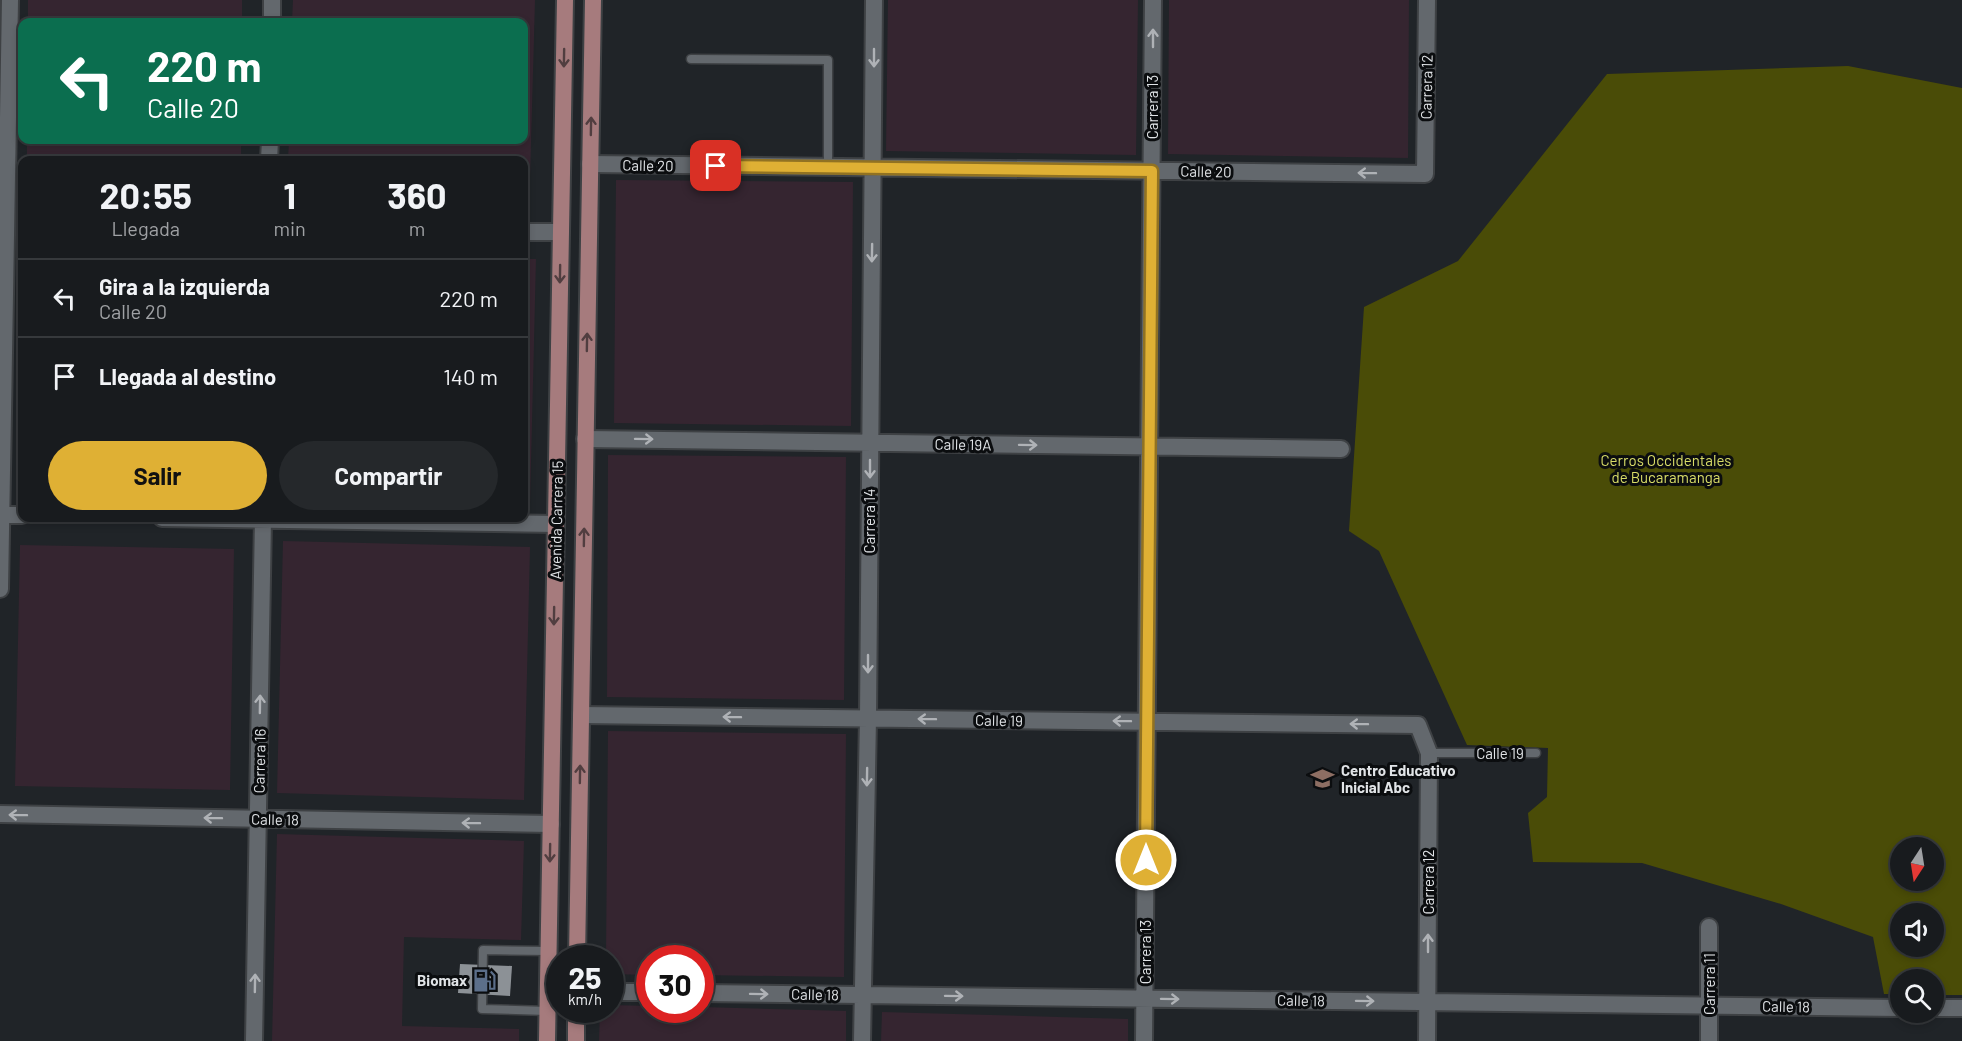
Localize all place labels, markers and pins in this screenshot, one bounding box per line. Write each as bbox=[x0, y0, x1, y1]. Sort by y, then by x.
pin bbox=[690, 140, 741, 191]
place label: Centro Educativo Inicial Abc bbox=[1341, 761, 1456, 796]
school or university icon: Centro Educativo Inicial Abc bbox=[1310, 766, 1336, 792]
fuel station icon: Biomax bbox=[472, 967, 498, 993]
place label: Biomax bbox=[417, 971, 467, 989]

